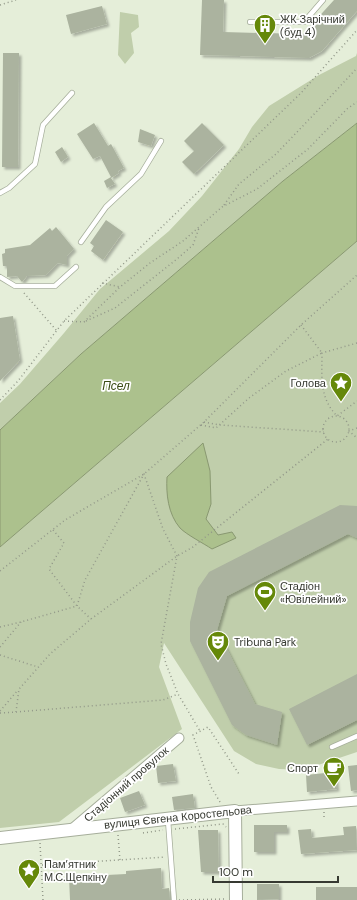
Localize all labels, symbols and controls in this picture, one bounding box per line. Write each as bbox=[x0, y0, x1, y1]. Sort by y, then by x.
building icon: ЖК Зарічний (буд 4) bbox=[252, 12, 278, 45]
place label: ЖК Зарічний (буд 4) bbox=[280, 12, 345, 39]
place icon: Голова bbox=[328, 370, 354, 403]
place label: Голова bbox=[290, 376, 327, 390]
water label: Псел bbox=[102, 378, 130, 394]
sports icon: Стадіон «Ювілейний» bbox=[252, 579, 278, 612]
place label: Стадіон «Ювілейний» bbox=[280, 579, 346, 606]
theatre icon: Tribuna Park bbox=[205, 629, 231, 662]
place label: Tribuna Park bbox=[234, 635, 297, 649]
street label: Стадіонний провулок bbox=[81, 743, 171, 825]
cafe icon: Спорт bbox=[321, 755, 347, 788]
place label: Спорт bbox=[287, 761, 318, 775]
street label: вулиця Євгена Коростельова bbox=[103, 802, 253, 832]
place icon: Пам’ятник М.С.Щепкіну bbox=[16, 857, 42, 890]
place label: Пам’ятник М.С.Щепкіну bbox=[44, 857, 107, 884]
scale bar bbox=[213, 858, 338, 884]
text: 100 m bbox=[219, 864, 253, 880]

